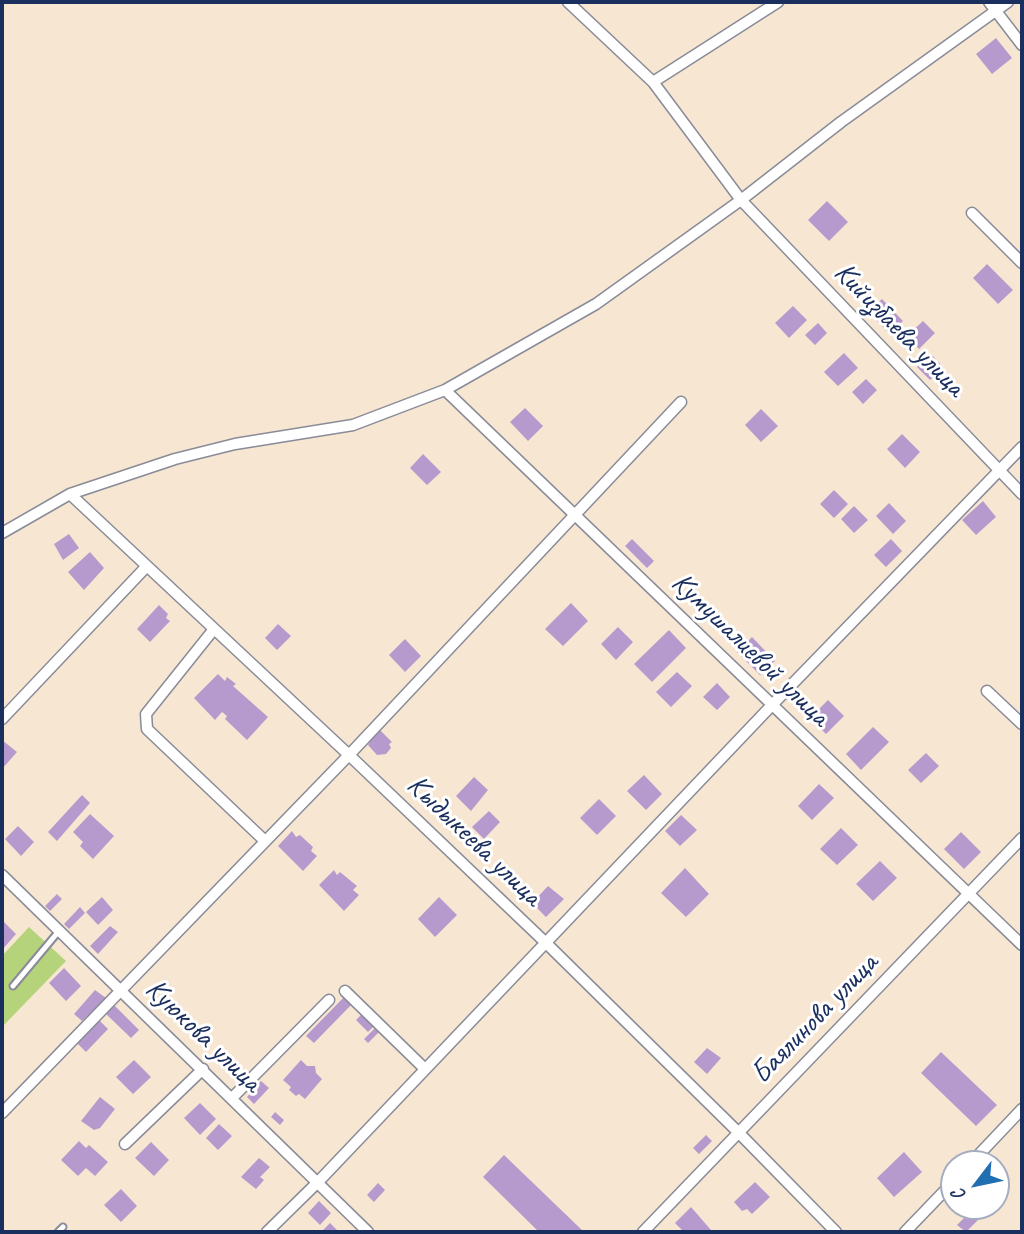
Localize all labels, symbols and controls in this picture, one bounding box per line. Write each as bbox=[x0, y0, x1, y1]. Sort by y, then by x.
street label: Кийизбаева улица bbox=[826, 255, 972, 405]
street label: Кумушалиевой улица bbox=[663, 565, 837, 735]
street label: Кыдыкеева улица bbox=[399, 768, 549, 914]
street label: Баялинова улица bbox=[744, 946, 886, 1092]
street label: Куюкова улица bbox=[137, 972, 269, 1100]
north arrow bbox=[940, 1150, 1010, 1220]
text: С bbox=[946, 1185, 972, 1205]

